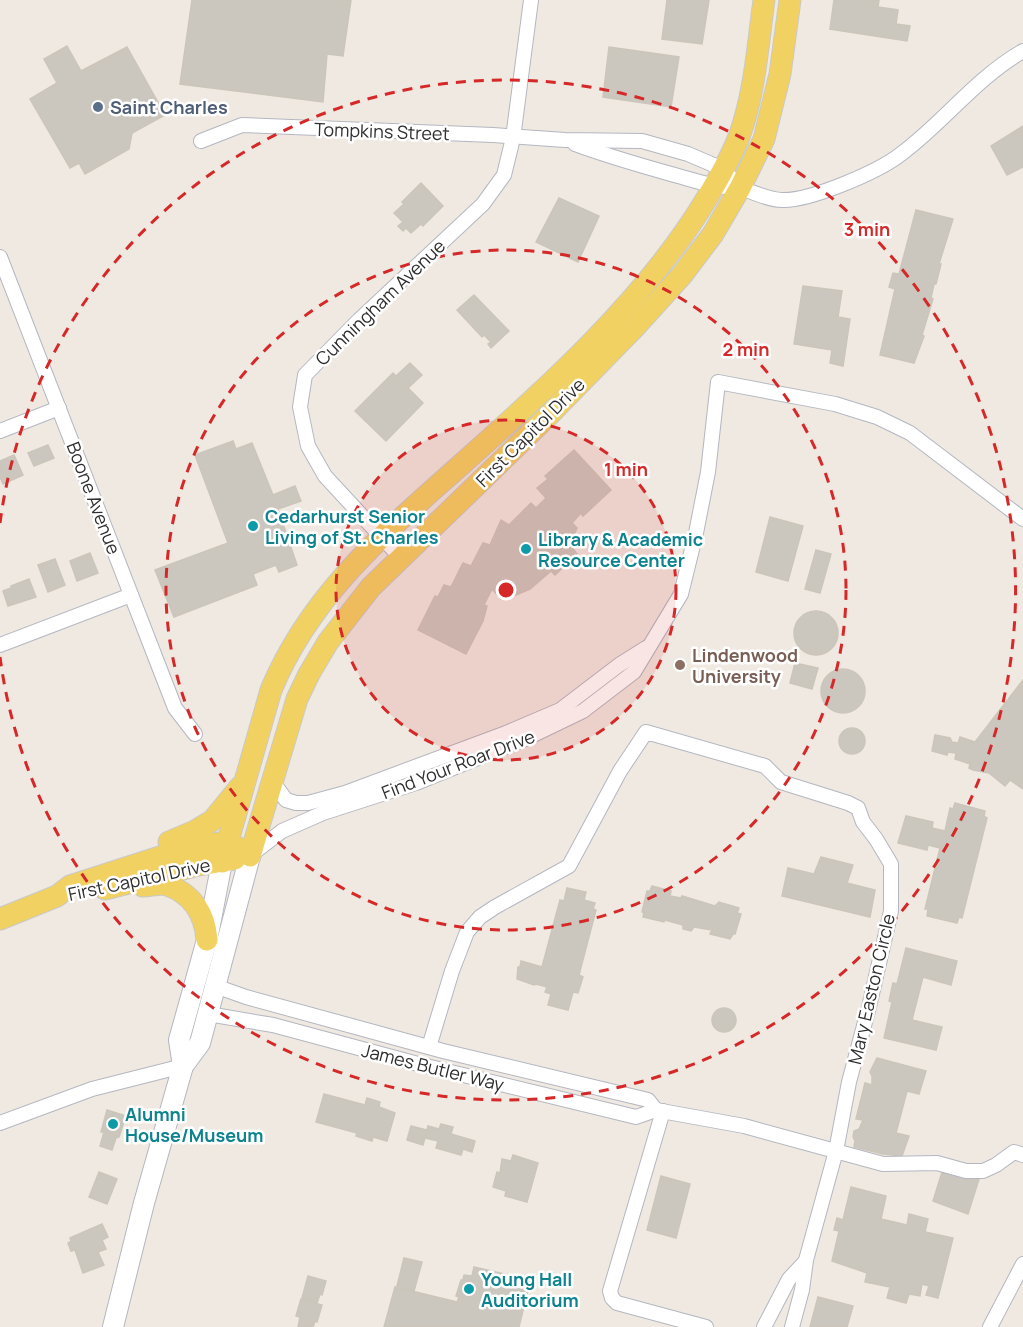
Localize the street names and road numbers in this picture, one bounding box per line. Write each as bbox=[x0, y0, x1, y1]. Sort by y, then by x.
street label: Tompkins Street bbox=[314, 117, 450, 145]
street label: Cunningham Avenue bbox=[310, 234, 450, 370]
street label: First Capitol Drive bbox=[470, 372, 590, 492]
street label: Boone Avenue bbox=[62, 438, 126, 558]
street label: Find Your Roar Drive bbox=[378, 724, 538, 804]
street label: First Capitol Drive bbox=[66, 852, 212, 906]
street label: Mary Easton Circle bbox=[842, 911, 900, 1067]
street label: James Butler Way bbox=[359, 1038, 507, 1096]

